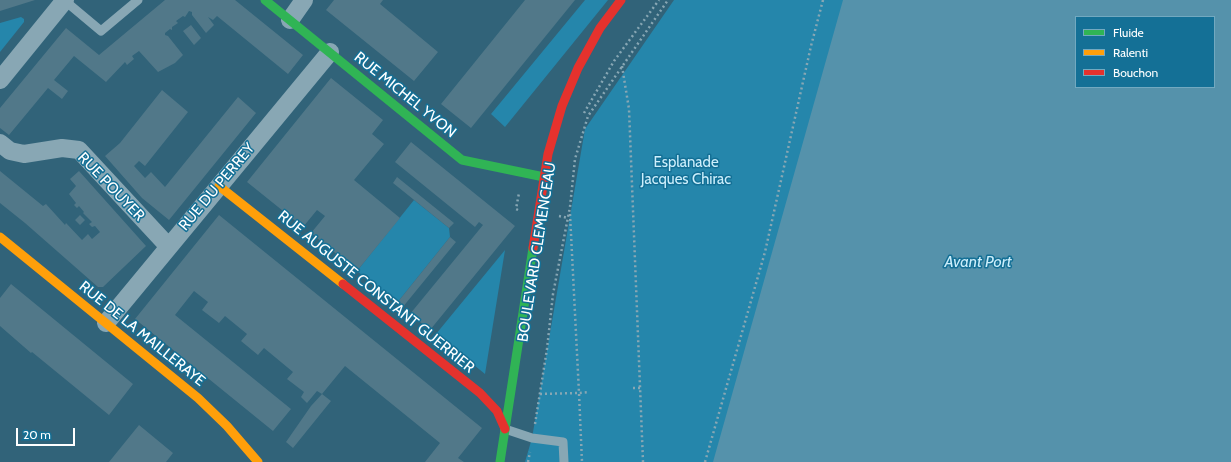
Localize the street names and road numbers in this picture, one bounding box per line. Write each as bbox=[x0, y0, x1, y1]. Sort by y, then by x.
street label: RUE MICHEL YVON bbox=[350, 48, 460, 142]
street label: RUE DU PERREY bbox=[175, 140, 259, 234]
street label: RUE POUYER bbox=[74, 149, 148, 225]
street label: BOULEVARD CLEMENCEAU bbox=[514, 161, 560, 343]
street label: RUE AUGUSTE CONSTANT GUERRIER bbox=[274, 207, 478, 377]
street label: RUE DE LA MAILLERAYE bbox=[75, 278, 209, 390]

